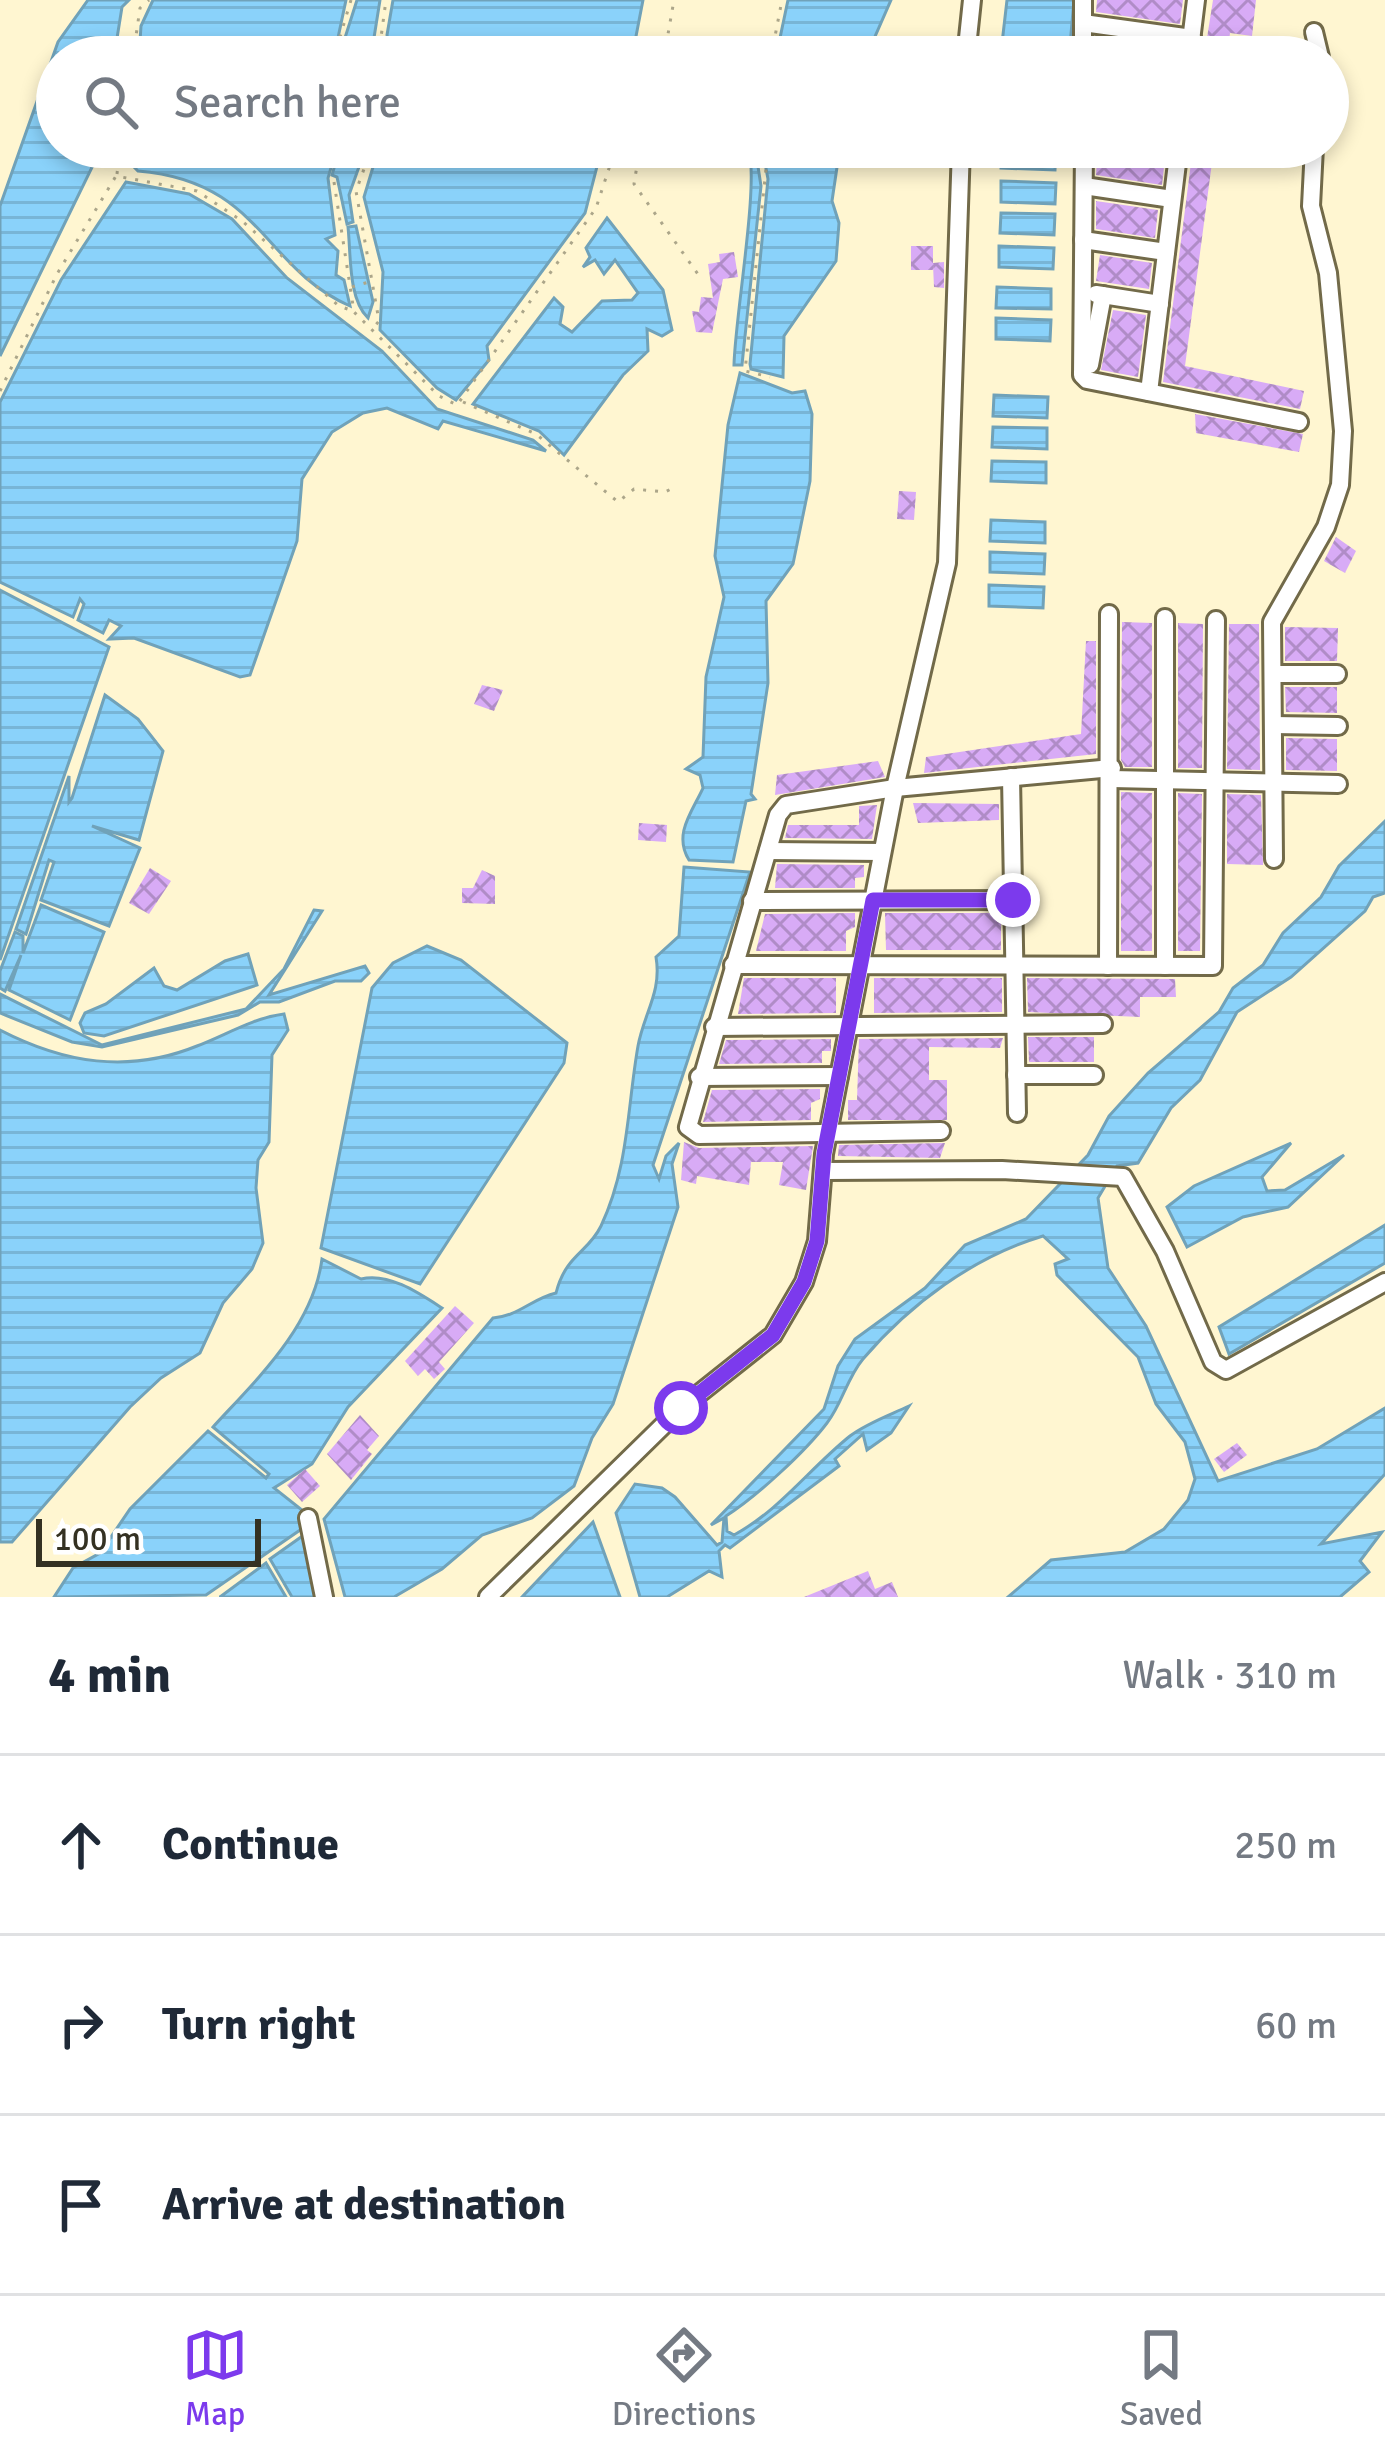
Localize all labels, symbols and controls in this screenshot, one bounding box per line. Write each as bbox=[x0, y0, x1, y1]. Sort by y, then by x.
search box bbox=[36, 36, 1349, 168]
icon: search bbox=[78, 69, 144, 135]
text: Search here bbox=[174, 75, 401, 130]
route end bbox=[986, 873, 1040, 927]
route start bbox=[654, 1381, 708, 1435]
scale bar bbox=[36, 1513, 261, 1566]
text: 100 m bbox=[54, 1519, 141, 1560]
text: 4 min bbox=[48, 1644, 171, 1707]
text: Walk · 310 m bbox=[1123, 1651, 1337, 1699]
icon: ahead bbox=[48, 1812, 114, 1878]
text: Continue bbox=[162, 1817, 339, 1872]
text: 250 m bbox=[1234, 1821, 1337, 1869]
icon: right bbox=[48, 1992, 114, 2058]
text: Turn right bbox=[162, 1997, 356, 2052]
text: 60 m bbox=[1255, 2001, 1337, 2049]
icon: arrive bbox=[48, 2172, 114, 2238]
text: Arrive at destination bbox=[162, 2177, 566, 2232]
tab: Map bbox=[182, 2322, 248, 2435]
tab: Directions bbox=[612, 2322, 756, 2435]
tab: Saved bbox=[1120, 2322, 1203, 2435]

